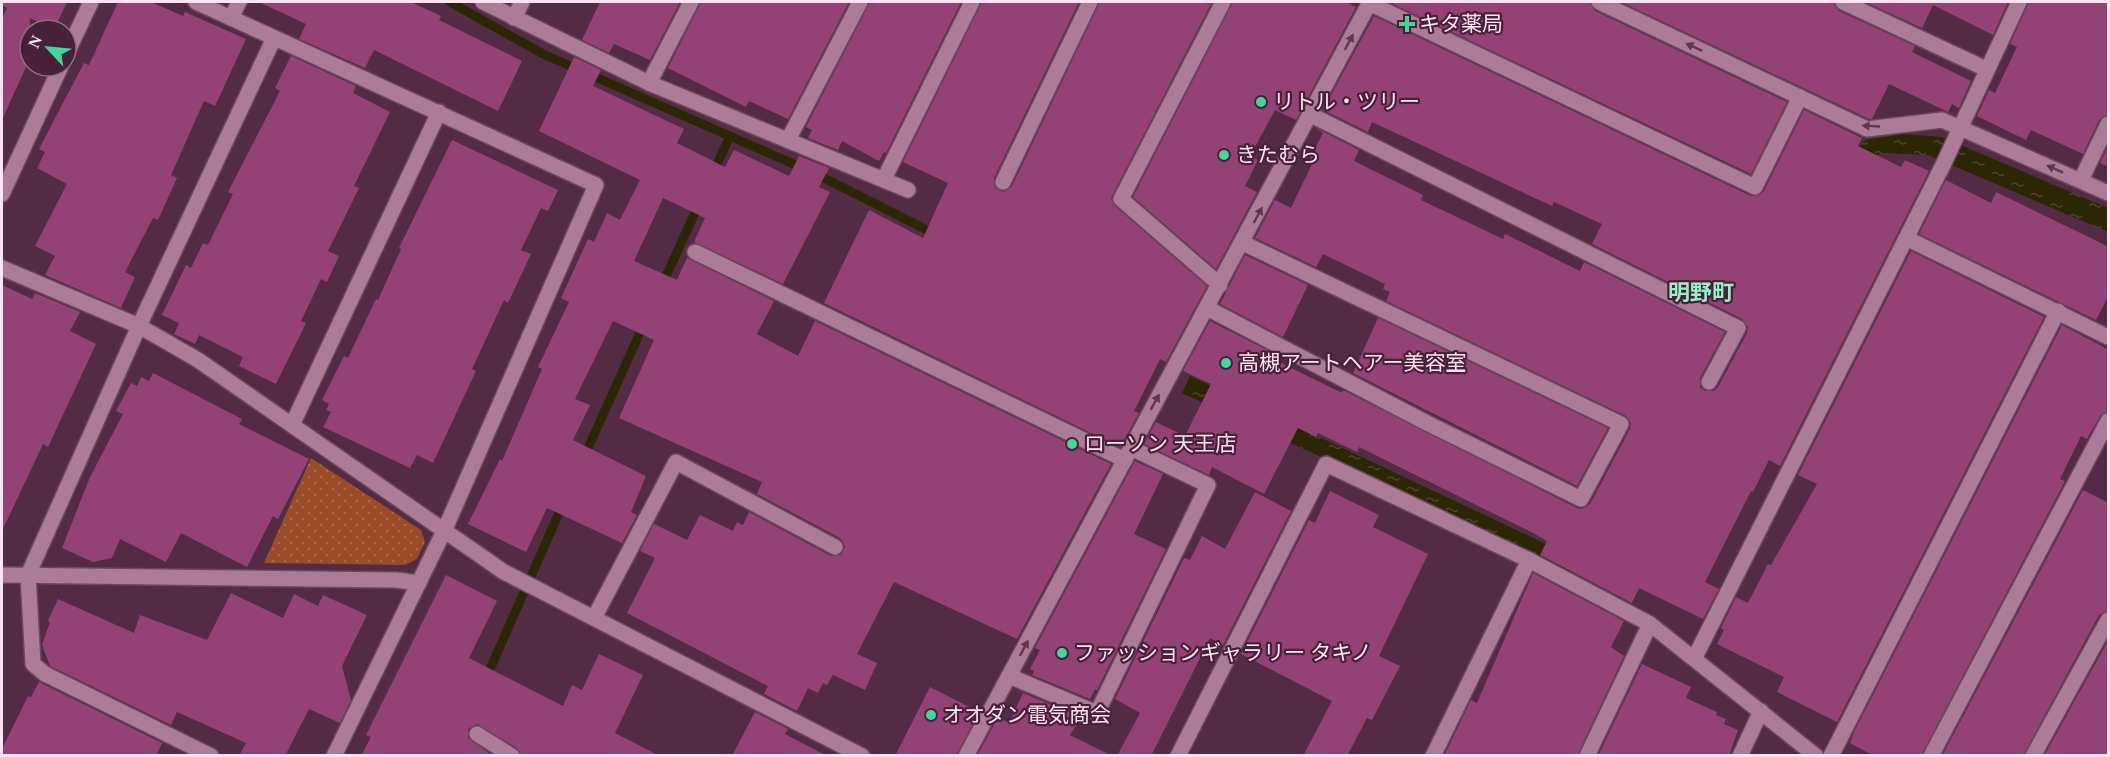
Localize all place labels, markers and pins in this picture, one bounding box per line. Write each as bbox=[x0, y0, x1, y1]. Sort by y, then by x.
place label: キタ薬局 bbox=[1419, 12, 1503, 36]
marker: キタ薬局 bbox=[1400, 17, 1414, 31]
place label: リトル・ツリー bbox=[1273, 90, 1420, 114]
marker: リトル・ツリー bbox=[1254, 95, 1268, 109]
place label: きたむら bbox=[1236, 143, 1320, 167]
marker: きたむら bbox=[1217, 148, 1231, 162]
place label: 高槻アートヘアー美容室 bbox=[1238, 351, 1466, 375]
marker: 高槻アートヘアー美容室 bbox=[1219, 356, 1233, 370]
place label: ローソン 天王店 bbox=[1084, 432, 1236, 456]
marker: ローソン 天王店 bbox=[1065, 437, 1079, 451]
place label: ファッションギャラリー タキノ bbox=[1074, 641, 1372, 665]
marker: ファッションギャラリー タキノ bbox=[1055, 646, 1069, 660]
place label: オオダン電気商会 bbox=[943, 703, 1111, 727]
marker: オオダン電気商会 bbox=[924, 708, 938, 722]

